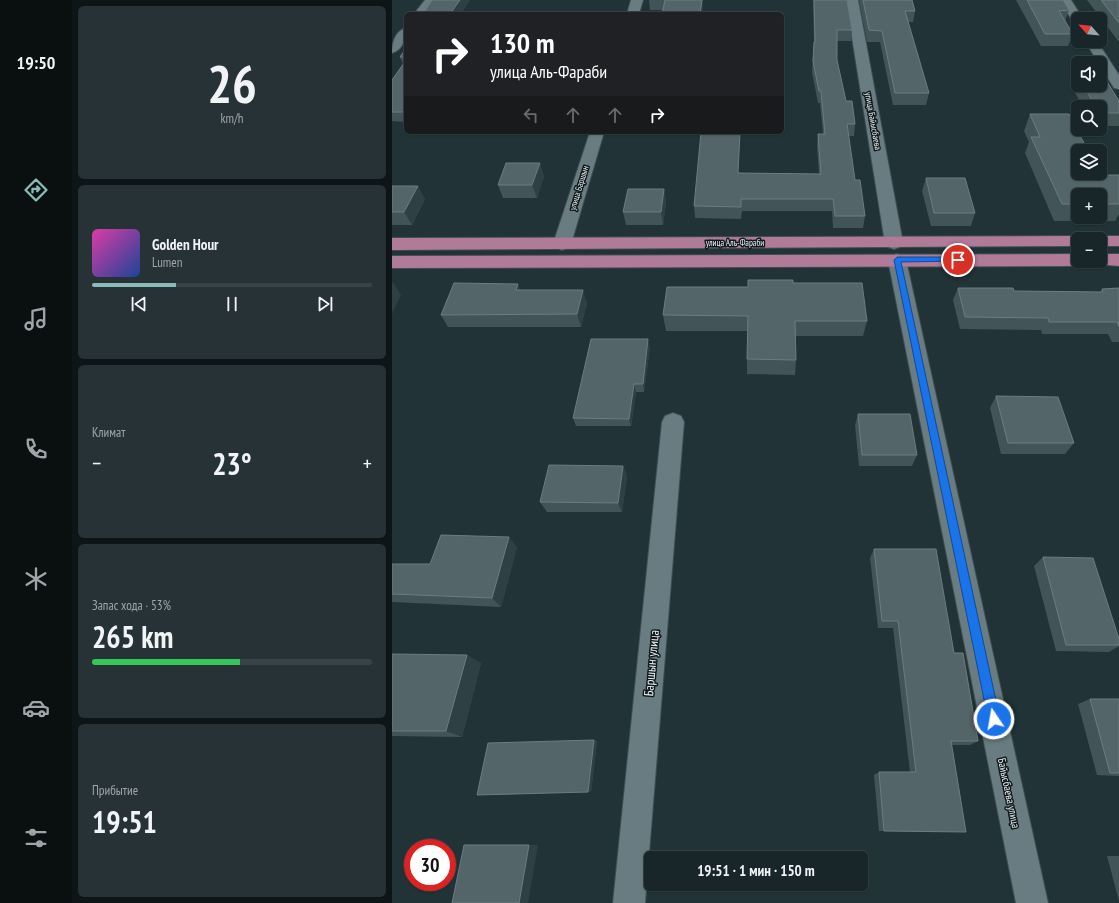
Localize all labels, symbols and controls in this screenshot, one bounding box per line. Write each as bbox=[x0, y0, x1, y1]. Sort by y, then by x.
north arrow bbox=[1071, 12, 1107, 48]
map controls bbox=[1071, 12, 1107, 268]
text: 130 m bbox=[490, 24, 554, 61]
icon: right bbox=[424, 28, 476, 80]
text: 26 bbox=[207, 50, 257, 117]
text: 19:50 bbox=[17, 51, 55, 74]
button: sound bbox=[1071, 56, 1107, 92]
text: улица Аль-Фараби bbox=[490, 60, 607, 83]
street label: улица Байысбаева bbox=[863, 91, 884, 151]
button: search bbox=[1071, 100, 1107, 136]
icon: left bbox=[520, 104, 542, 126]
icon: ahead bbox=[562, 104, 584, 126]
icon: ahead bbox=[604, 104, 626, 126]
icon: right bbox=[646, 104, 668, 126]
text: km/h bbox=[220, 110, 244, 127]
button: layers bbox=[1071, 144, 1107, 180]
street label: улица Баршын bbox=[567, 164, 591, 211]
icon: directions bbox=[22, 176, 50, 204]
button: + bbox=[1071, 188, 1107, 224]
button: − bbox=[1071, 232, 1107, 268]
text: Golden Hour bbox=[152, 235, 219, 254]
street label: улица Аль-Фараби bbox=[706, 237, 764, 248]
pin bbox=[941, 243, 975, 277]
icon: arrive bbox=[947, 249, 969, 271]
text: Lumen bbox=[152, 254, 182, 271]
icon: previous bbox=[128, 293, 150, 315]
icon: pause bbox=[221, 293, 243, 315]
icon: next bbox=[314, 293, 336, 315]
icon: music bbox=[22, 305, 50, 333]
text: Климат bbox=[92, 424, 125, 441]
icon: phone bbox=[22, 435, 50, 463]
text: 23° bbox=[212, 444, 252, 483]
text: − bbox=[92, 449, 101, 477]
text: + bbox=[363, 449, 372, 477]
icon: climate bbox=[22, 565, 50, 593]
text: Запас хода · 53% bbox=[92, 597, 171, 614]
text: 265 km bbox=[92, 617, 173, 656]
street label: Баршын улица bbox=[640, 629, 663, 697]
icon: car bbox=[22, 694, 50, 722]
position arrow bbox=[973, 698, 1015, 740]
street label: Байысбаева улица bbox=[995, 757, 1023, 829]
text: Прибытие bbox=[92, 782, 138, 799]
text: 19:51 bbox=[92, 802, 157, 841]
icon: filters bbox=[22, 824, 50, 852]
speed limit sign: 30 bbox=[404, 839, 456, 891]
text: 19:51 · 1 мин · 150 m bbox=[697, 861, 815, 880]

